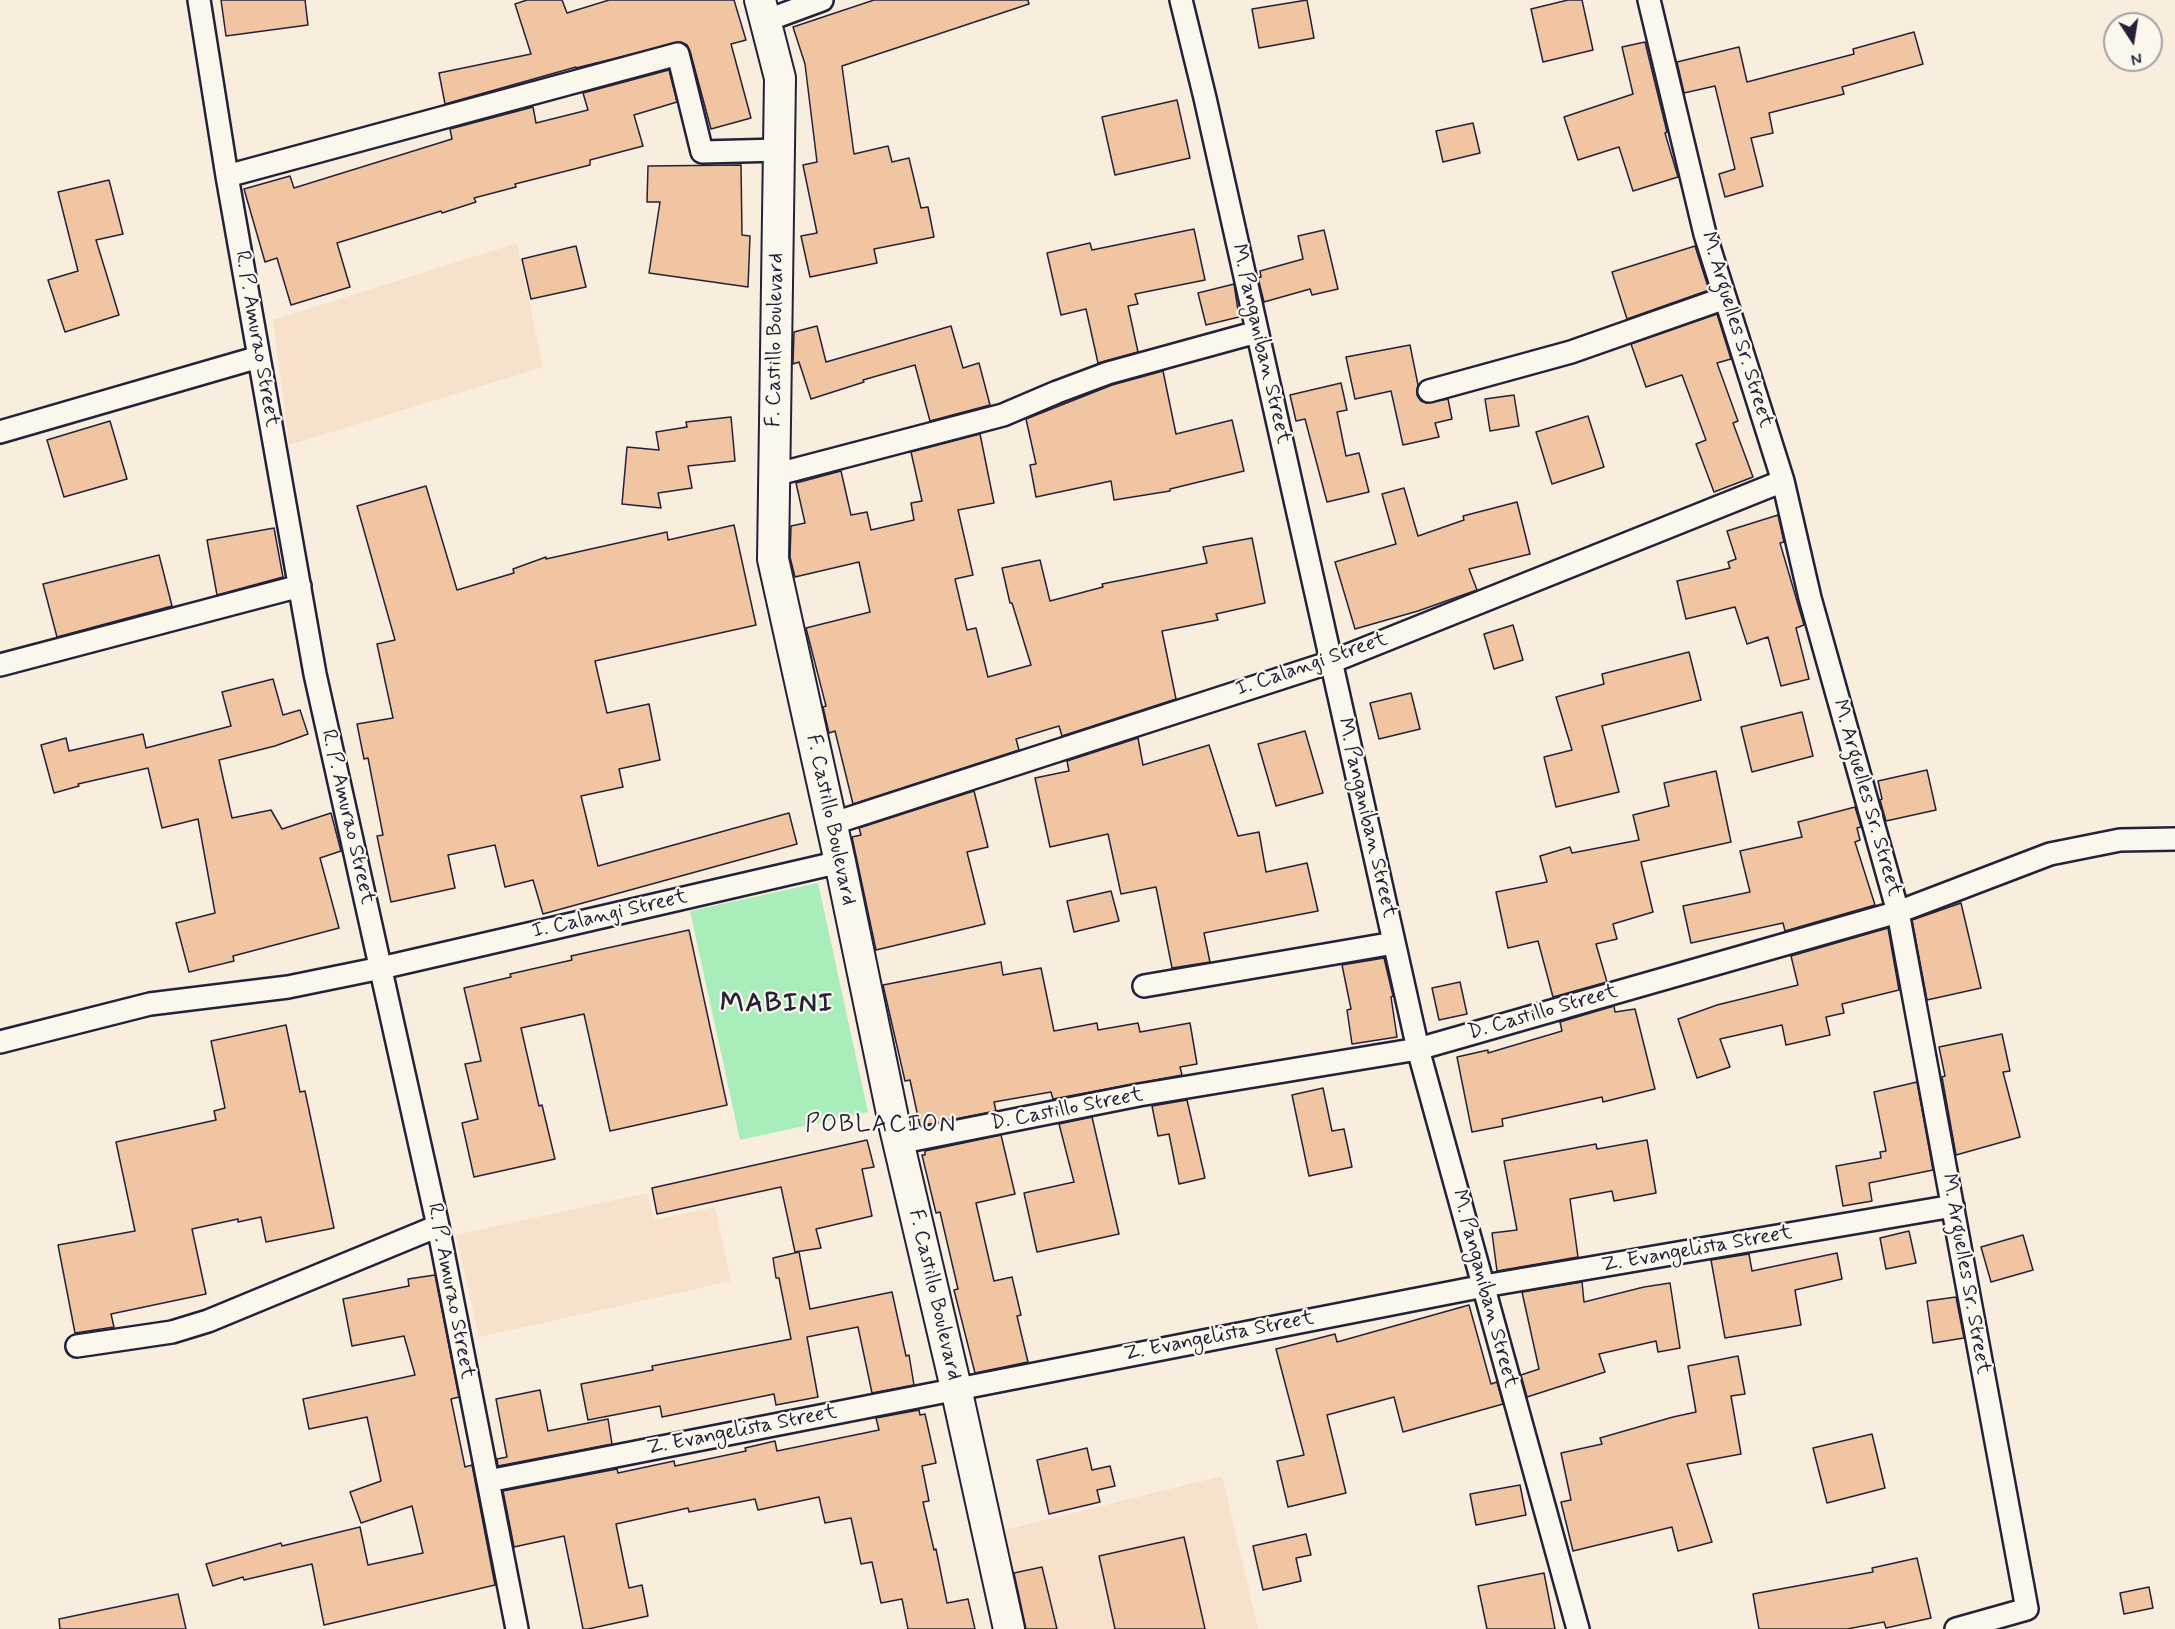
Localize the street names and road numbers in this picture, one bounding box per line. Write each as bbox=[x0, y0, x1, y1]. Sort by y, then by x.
street label: M. Arguelles Sr. Street bbox=[1694, 229, 1778, 431]
street label: M. Panganiban Street bbox=[1225, 242, 1295, 446]
street label: R. P. Amurao Street bbox=[228, 249, 284, 429]
street label: F. Castillo Boulevard bbox=[762, 253, 790, 427]
street label: I. Calangi Street bbox=[1233, 627, 1391, 703]
street label: M. Arguelles Sr. Street bbox=[1826, 697, 1906, 899]
street label: M. Panganiban Street bbox=[1331, 716, 1401, 920]
street label: R. P. Amurao Street bbox=[315, 727, 379, 907]
street label: F. Castillo Boulevard bbox=[800, 732, 860, 908]
street label: I. Calangi Street bbox=[530, 885, 690, 945]
street label: D. Castillo Street bbox=[1465, 980, 1621, 1046]
street label: D. Castillo Street bbox=[989, 1083, 1145, 1137]
street label: M. Arguelles Sr. Street bbox=[1935, 1172, 1995, 1376]
street label: M. Panganiban Street bbox=[1445, 1187, 1523, 1391]
street label: R. P. Amurao Street bbox=[421, 1201, 479, 1381]
street label: F. Castillo Boulevard bbox=[902, 1207, 966, 1383]
street label: Z. Evangelista Street bbox=[1600, 1221, 1794, 1279]
street label: Z. Evangelista Street bbox=[1122, 1306, 1316, 1368]
street label: Z. Evangelista Street bbox=[645, 1400, 839, 1462]

